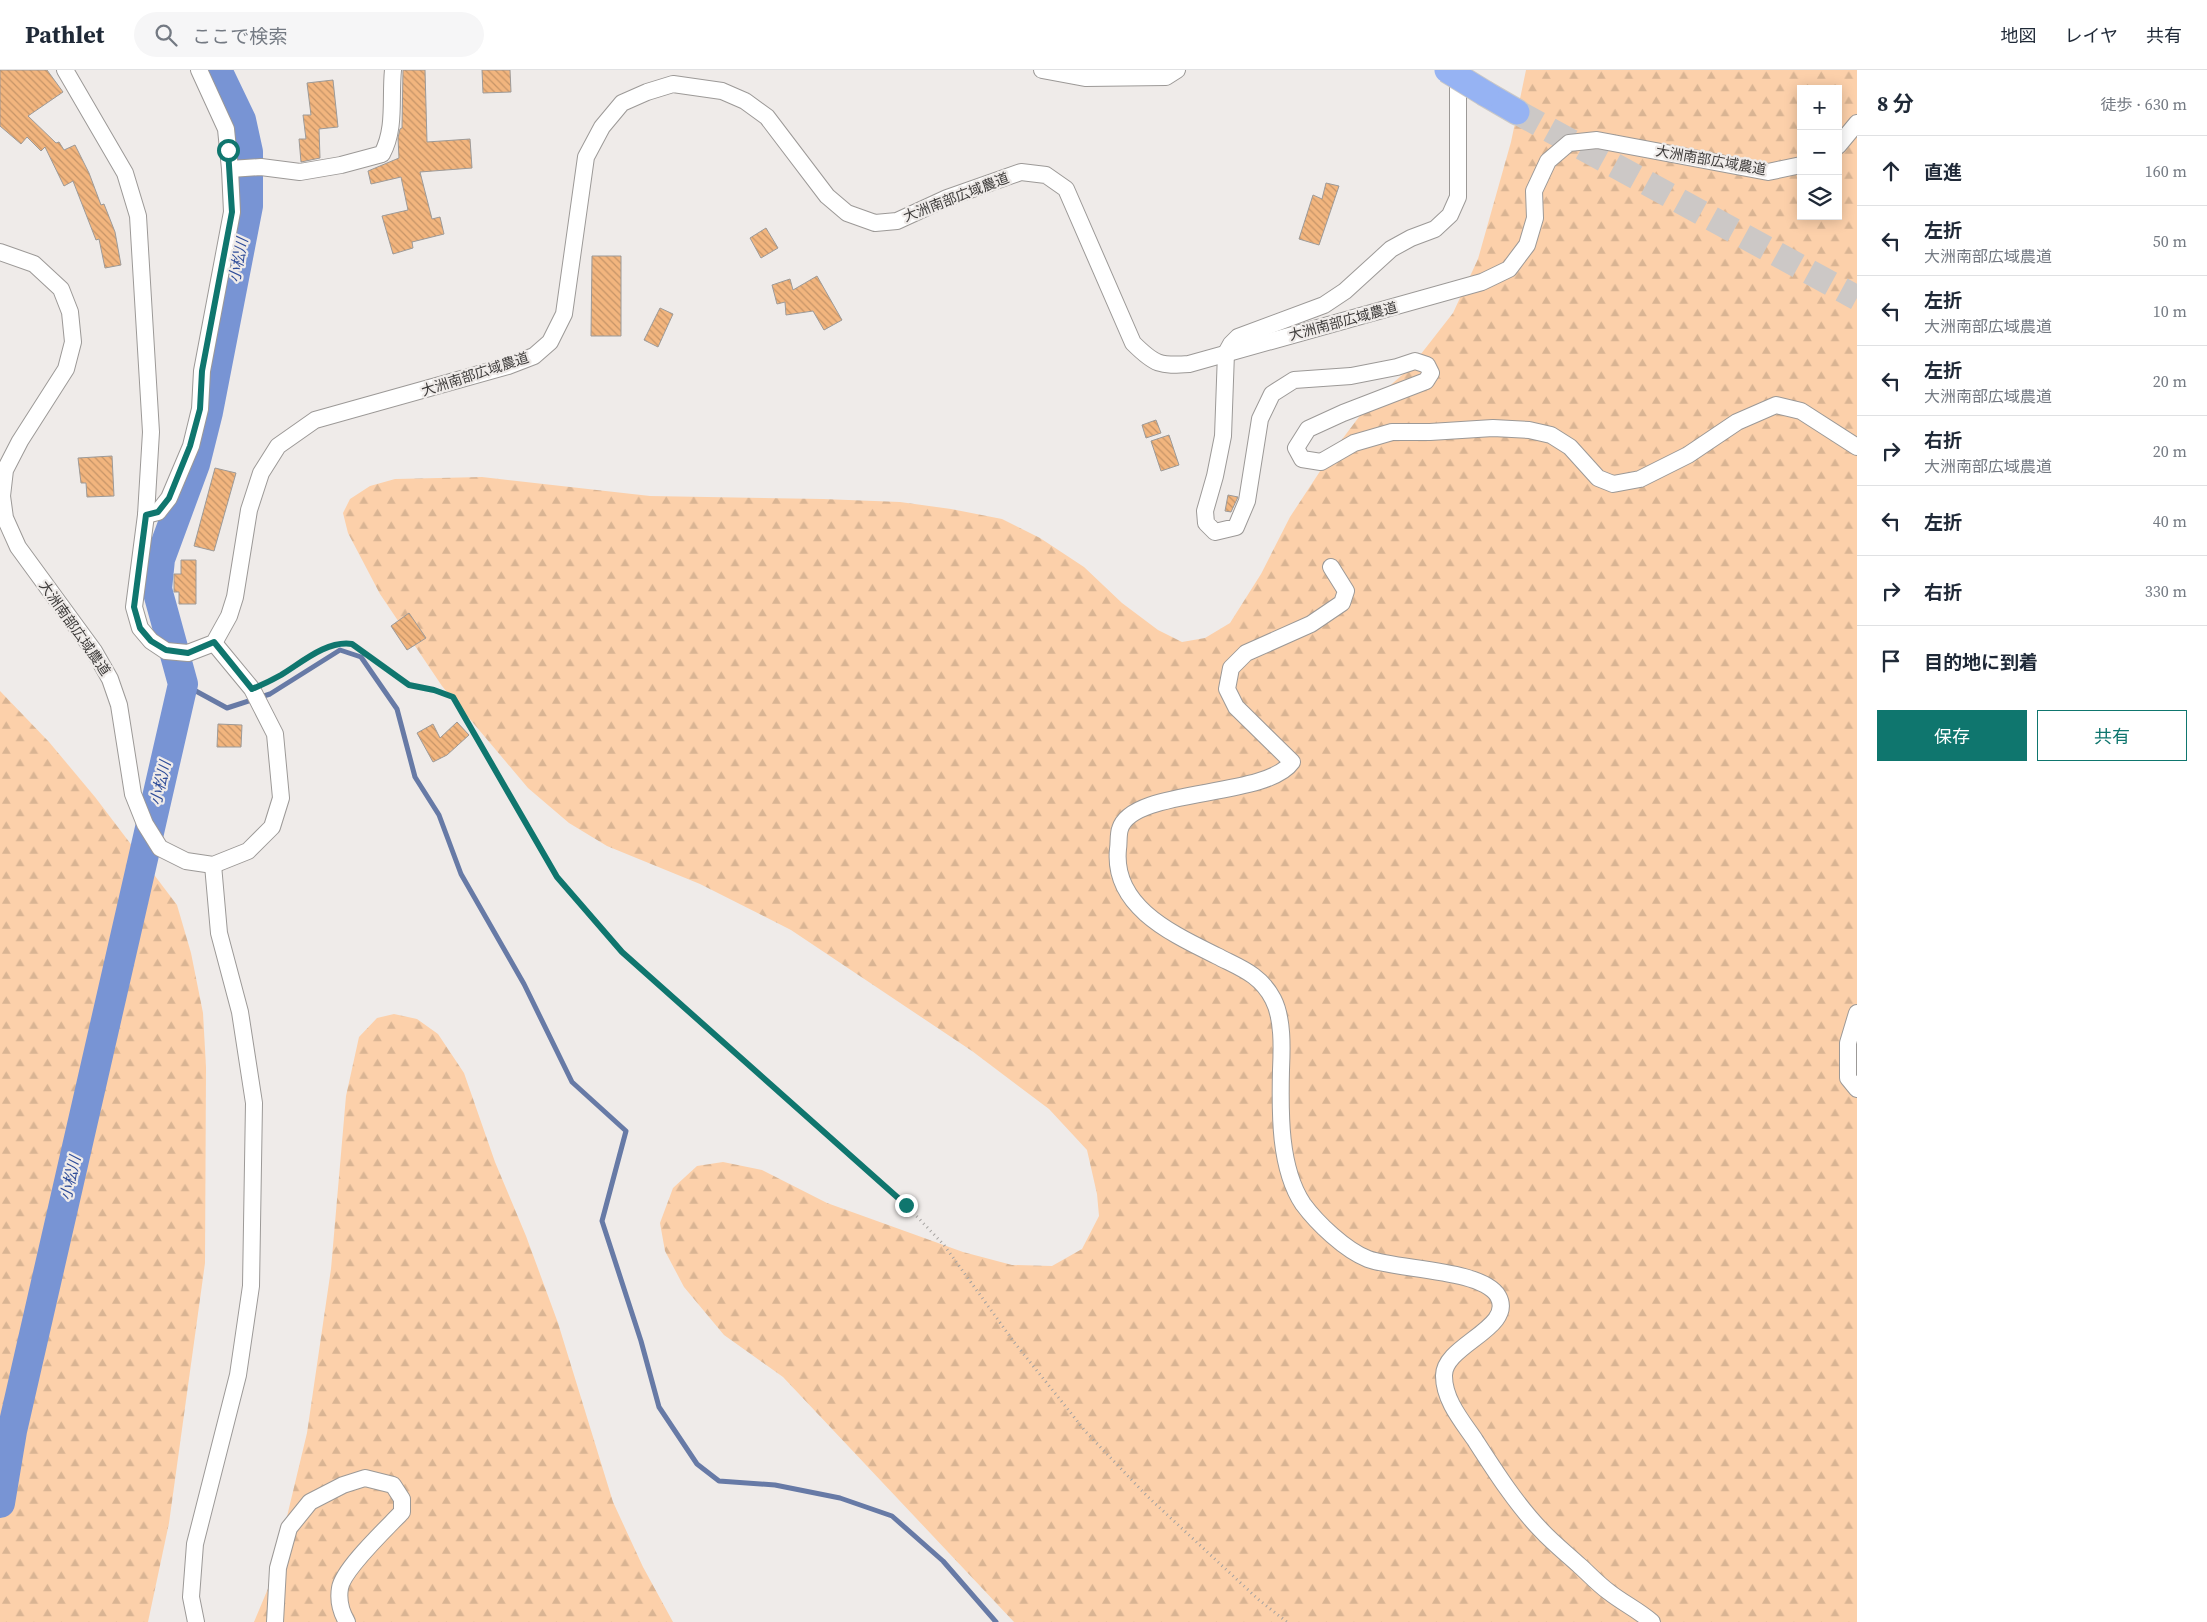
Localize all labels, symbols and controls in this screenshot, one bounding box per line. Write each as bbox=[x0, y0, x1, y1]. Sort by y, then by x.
search box bbox=[134, 12, 484, 57]
text: Pathlet bbox=[25, 18, 104, 51]
icon: search bbox=[152, 21, 180, 49]
text: ここで検索 bbox=[192, 23, 287, 49]
text: 地図 bbox=[2001, 23, 2037, 48]
text: レイヤ bbox=[2065, 23, 2118, 48]
text: 共有 bbox=[2146, 23, 2182, 48]
map controls bbox=[1797, 85, 1842, 220]
button: + bbox=[1797, 85, 1842, 130]
text: 8 分 bbox=[1877, 89, 1914, 118]
text: 徒歩 · 630 m bbox=[2101, 93, 2187, 115]
button: − bbox=[1797, 130, 1842, 175]
route start bbox=[217, 139, 240, 162]
street label: 大洲南部広域農道 bbox=[1654, 140, 1768, 180]
icon: ahead bbox=[1877, 157, 1905, 185]
text: 直進 bbox=[1924, 159, 1962, 185]
text: 160 m bbox=[2145, 160, 2187, 182]
street label: 大洲南部広域農道 bbox=[900, 168, 1012, 226]
button: layers bbox=[1797, 175, 1842, 220]
text: 左折 bbox=[1924, 217, 1962, 243]
icon: left bbox=[1877, 227, 1905, 255]
text: 50 m bbox=[2153, 230, 2187, 252]
water label: 小松川 bbox=[223, 234, 253, 284]
text: 大洲南部広域農道 bbox=[1924, 245, 2052, 267]
text: 左折 bbox=[1924, 287, 1962, 313]
street label: 大洲南部広域農道 bbox=[1286, 297, 1400, 345]
icon: left bbox=[1877, 297, 1905, 325]
text: 10 m bbox=[2153, 300, 2187, 322]
text: 大洲南部広域農道 bbox=[1924, 315, 2052, 337]
street label: 大洲南部広域農道 bbox=[419, 347, 531, 401]
text: 左折 bbox=[1924, 357, 1962, 383]
icon: left bbox=[1877, 367, 1905, 395]
text: 20 m bbox=[2153, 370, 2187, 392]
text: 大洲南部広域農道 bbox=[1924, 385, 2052, 407]
text: 右折 bbox=[1924, 427, 1962, 453]
icon: right bbox=[1877, 437, 1905, 465]
text: 20 m bbox=[2153, 440, 2187, 462]
text: 大洲南部広域農道 bbox=[1924, 455, 2052, 477]
icon: left bbox=[1877, 507, 1905, 535]
text: 左折 bbox=[1924, 509, 1962, 535]
text: 40 m bbox=[2153, 510, 2187, 532]
street label: 大洲南部広域農道 bbox=[35, 576, 115, 680]
icon: right bbox=[1877, 577, 1905, 605]
text: 右折 bbox=[1924, 579, 1962, 605]
text: 330 m bbox=[2145, 580, 2187, 602]
icon: arrive bbox=[1877, 647, 1905, 675]
text: 目的地に到着 bbox=[1924, 649, 2038, 675]
button: 保存 bbox=[1877, 710, 2027, 761]
button: 共有 bbox=[2037, 710, 2187, 761]
water label: 小松川 bbox=[145, 757, 176, 807]
water label: 小松川 bbox=[55, 1152, 86, 1202]
route end bbox=[895, 1194, 918, 1217]

